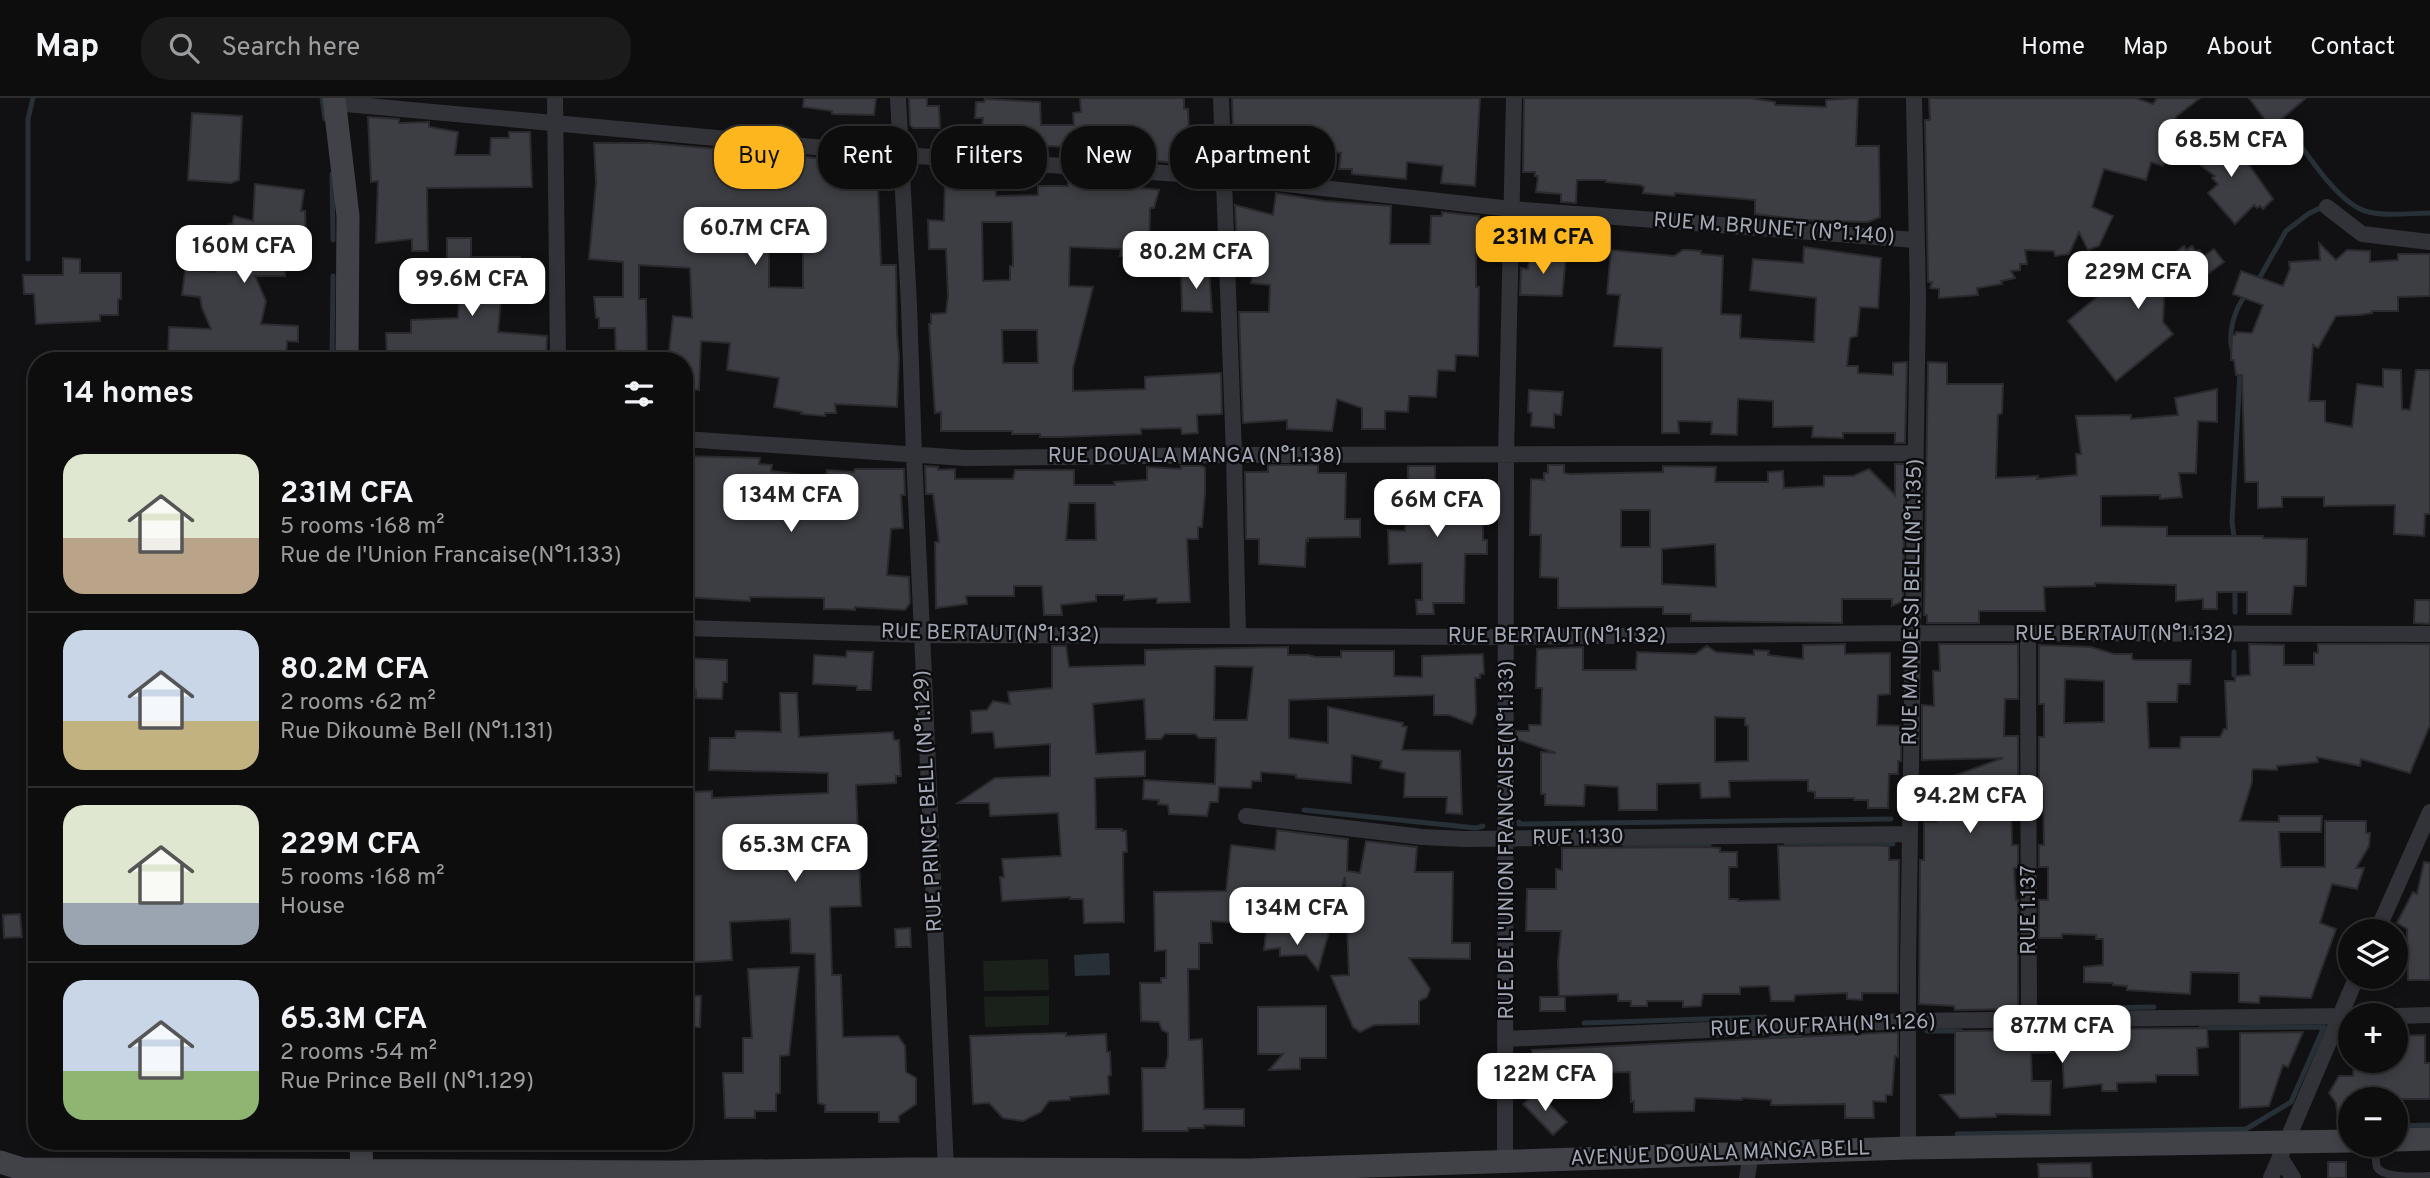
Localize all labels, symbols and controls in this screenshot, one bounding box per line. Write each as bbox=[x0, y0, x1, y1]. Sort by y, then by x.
search box bbox=[141, 17, 631, 80]
text: Map bbox=[35, 27, 99, 69]
icon: search bbox=[165, 29, 203, 67]
text: Search here bbox=[221, 32, 360, 65]
text: Home bbox=[2021, 33, 2085, 63]
text: Map bbox=[2123, 33, 2168, 63]
text: About bbox=[2206, 33, 2272, 63]
text: Contact bbox=[2310, 33, 2395, 63]
pin: 68.5M CFA bbox=[2151, 120, 2311, 179]
chip: Buy bbox=[714, 126, 804, 189]
chip: Rent bbox=[818, 126, 917, 189]
chip: Filters bbox=[931, 126, 1047, 189]
chip: New bbox=[1061, 126, 1156, 189]
chip: Apartment bbox=[1170, 126, 1335, 189]
text: 68.5M CFA bbox=[2174, 127, 2288, 156]
street label: RUE M. BRUNET (N°1.140) bbox=[1652, 207, 1896, 251]
pin: 60.7M CFA bbox=[675, 208, 835, 267]
text: 60.7M CFA bbox=[700, 215, 810, 244]
pin: 231M CFA bbox=[1471, 216, 1615, 276]
text: 231M CFA bbox=[1492, 224, 1594, 253]
pin: 160M CFA bbox=[172, 226, 316, 285]
pin: 80.2M CFA bbox=[1116, 232, 1276, 291]
text: 160M CFA bbox=[192, 233, 296, 262]
text: 80.2M CFA bbox=[1139, 239, 1253, 268]
pin: 229M CFA bbox=[2066, 252, 2210, 311]
pin: 99.6M CFA bbox=[392, 258, 552, 318]
text: 229M CFA bbox=[2084, 259, 2192, 288]
text: 99.6M CFA bbox=[415, 266, 529, 295]
icon: filters bbox=[620, 375, 658, 413]
text: 14 homes bbox=[63, 376, 194, 413]
street label: RUE DOUALA MANGA (N°1.138) bbox=[1048, 443, 1342, 470]
street label: RUE MANDESSI BELL(N°1.135) bbox=[1897, 458, 1929, 746]
pin: 134M CFA bbox=[719, 474, 863, 534]
text: 231M CFA bbox=[280, 476, 414, 513]
pin: 66M CFA bbox=[1372, 480, 1502, 539]
icon: home bbox=[119, 482, 203, 566]
text: 134M CFA bbox=[739, 482, 843, 511]
text: 66M CFA bbox=[1390, 487, 1484, 516]
text: 5 rooms · 168 m² bbox=[280, 513, 445, 542]
text: Rue de l'Union Francaise(N°1.133) bbox=[280, 542, 622, 571]
street label: RUE BERTAUT(N°1.132) bbox=[880, 619, 1100, 649]
street label: RUE BERTAUT(N°1.132) bbox=[2015, 621, 2233, 648]
street label: RUE BERTAUT(N°1.132) bbox=[1448, 623, 1666, 650]
text: 80.2M CFA bbox=[280, 652, 429, 689]
icon: home bbox=[119, 658, 203, 742]
street label: RUE DE L'UNION FRANCAISE(N°1.133) bbox=[1494, 660, 1521, 1020]
street label: RUE PRINCE BELL (N°1.129) bbox=[909, 669, 949, 933]
text: 2 rooms · 62 m² bbox=[280, 689, 436, 718]
text: Rue Dikoumè Bell (N°1.131) bbox=[280, 718, 553, 747]
pin: 94.2M CFA bbox=[1890, 776, 2050, 835]
text: 94.2M CFA bbox=[1913, 783, 2027, 812]
pin: 65.3M CFA bbox=[715, 824, 875, 884]
street label: RUE 1.130 bbox=[1532, 824, 1624, 852]
text: 229M CFA bbox=[280, 827, 421, 864]
text: 65.3M CFA bbox=[738, 832, 852, 861]
icon: home bbox=[119, 833, 203, 917]
text: 5 rooms · 168 m² bbox=[280, 864, 445, 893]
street label: RUE 1.137 bbox=[2016, 865, 2043, 955]
pin: 134M CFA bbox=[1225, 888, 1369, 947]
text: House bbox=[280, 893, 345, 922]
text: 134M CFA bbox=[1245, 895, 1349, 924]
map controls bbox=[2338, 919, 2408, 1157]
button: layers bbox=[2338, 919, 2408, 989]
text: 65.3M CFA bbox=[280, 1002, 427, 1039]
button: + bbox=[2338, 1003, 2408, 1073]
pin: 87.7M CFA bbox=[1982, 1006, 2142, 1065]
icon: home bbox=[119, 1008, 203, 1092]
street label: RUE KOUFRAH(N°1.126) bbox=[1710, 1009, 1936, 1043]
text: 87.7M CFA bbox=[2010, 1013, 2114, 1042]
text: 2 rooms · 54 m² bbox=[280, 1039, 437, 1068]
pin: 122M CFA bbox=[1473, 1054, 1617, 1113]
text: 122M CFA bbox=[1494, 1061, 1596, 1090]
text: Rue Prince Bell (N°1.129) bbox=[280, 1068, 534, 1097]
button: − bbox=[2338, 1087, 2408, 1157]
street label: AVENUE DOUALA MANGA BELL bbox=[1570, 1135, 1870, 1173]

